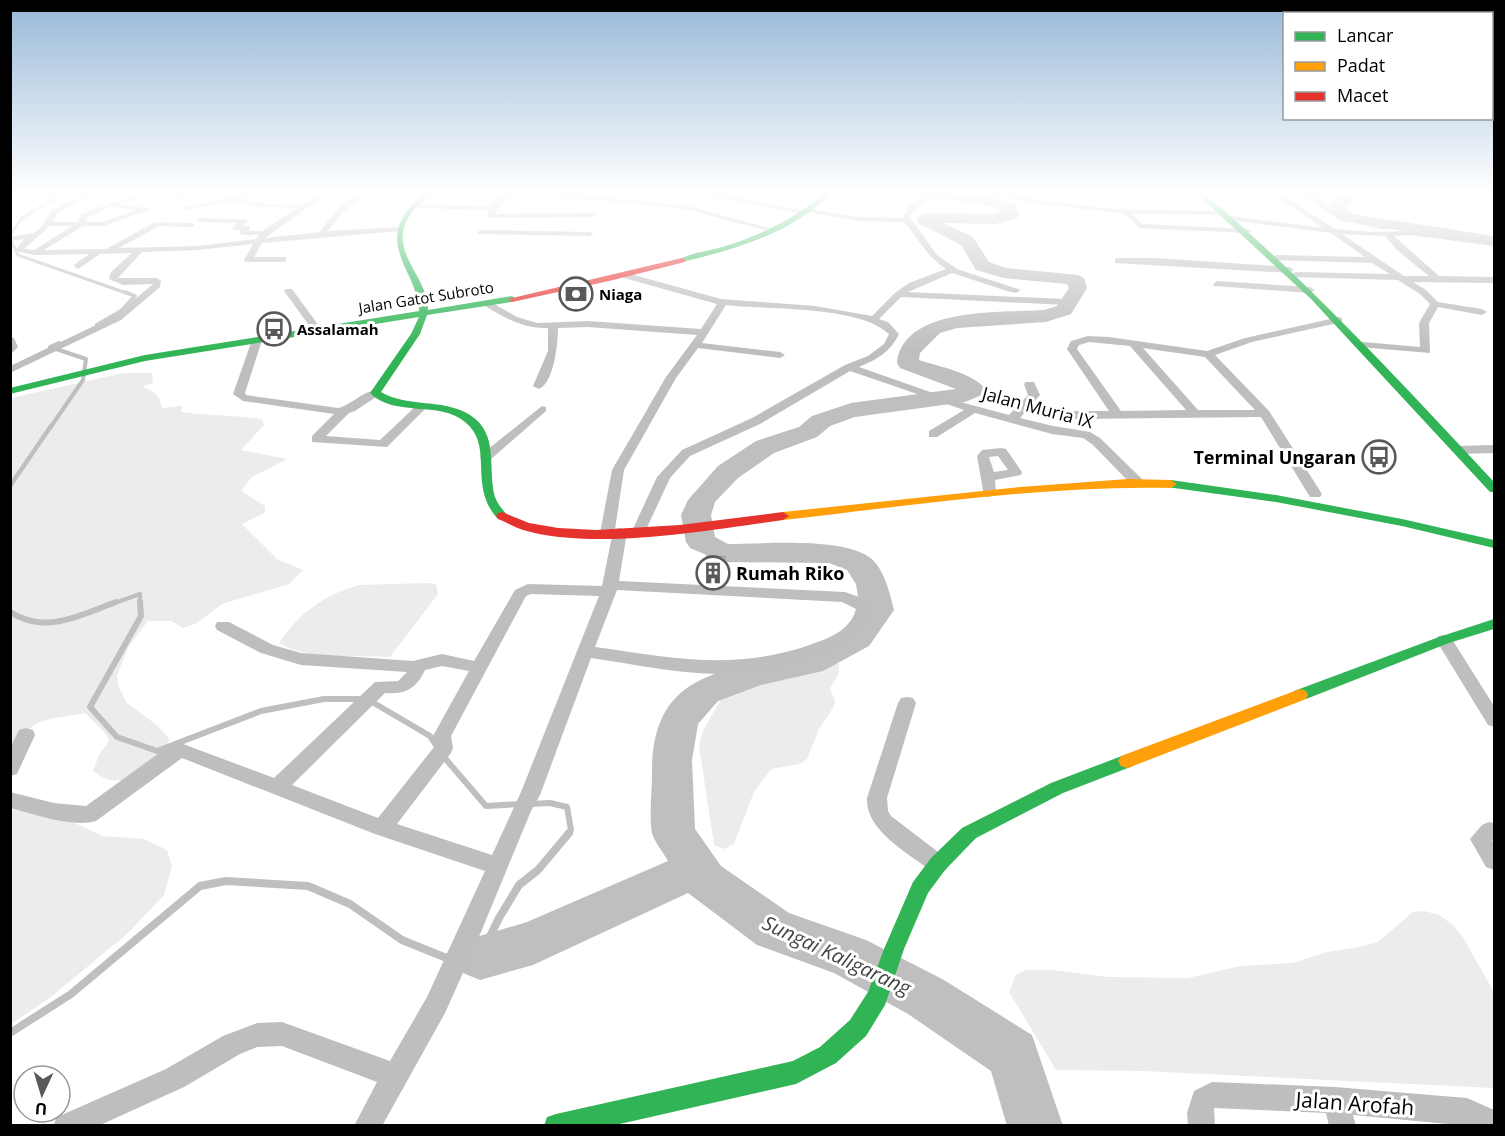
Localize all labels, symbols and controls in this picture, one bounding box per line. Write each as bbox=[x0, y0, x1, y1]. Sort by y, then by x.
legend bbox=[1283, 12, 1493, 120]
text: Lancar bbox=[1337, 23, 1394, 47]
text: Padat bbox=[1337, 53, 1385, 77]
text: Macet bbox=[1337, 83, 1388, 107]
street label: Jalan Gatot Subroto bbox=[355, 276, 495, 318]
bank icon: Niaga bbox=[558, 276, 594, 312]
place label: Niaga bbox=[599, 284, 642, 304]
bus stop icon: Assalamah bbox=[256, 311, 292, 347]
place label: Assalamah bbox=[297, 319, 379, 339]
street label: Jalan Muria IX bbox=[978, 380, 1097, 434]
bus stop icon: Terminal Ungaran bbox=[1361, 439, 1397, 475]
place label: Terminal Ungaran bbox=[1193, 445, 1356, 469]
building icon: Rumah Riko bbox=[695, 555, 731, 591]
place label: Rumah Riko bbox=[736, 561, 844, 585]
water label: Sungai Kaligarang bbox=[759, 909, 916, 1001]
north arrow bbox=[12, 1064, 72, 1124]
street label: Jalan Arofah bbox=[1293, 1085, 1415, 1121]
text: U bbox=[34, 1098, 48, 1120]

